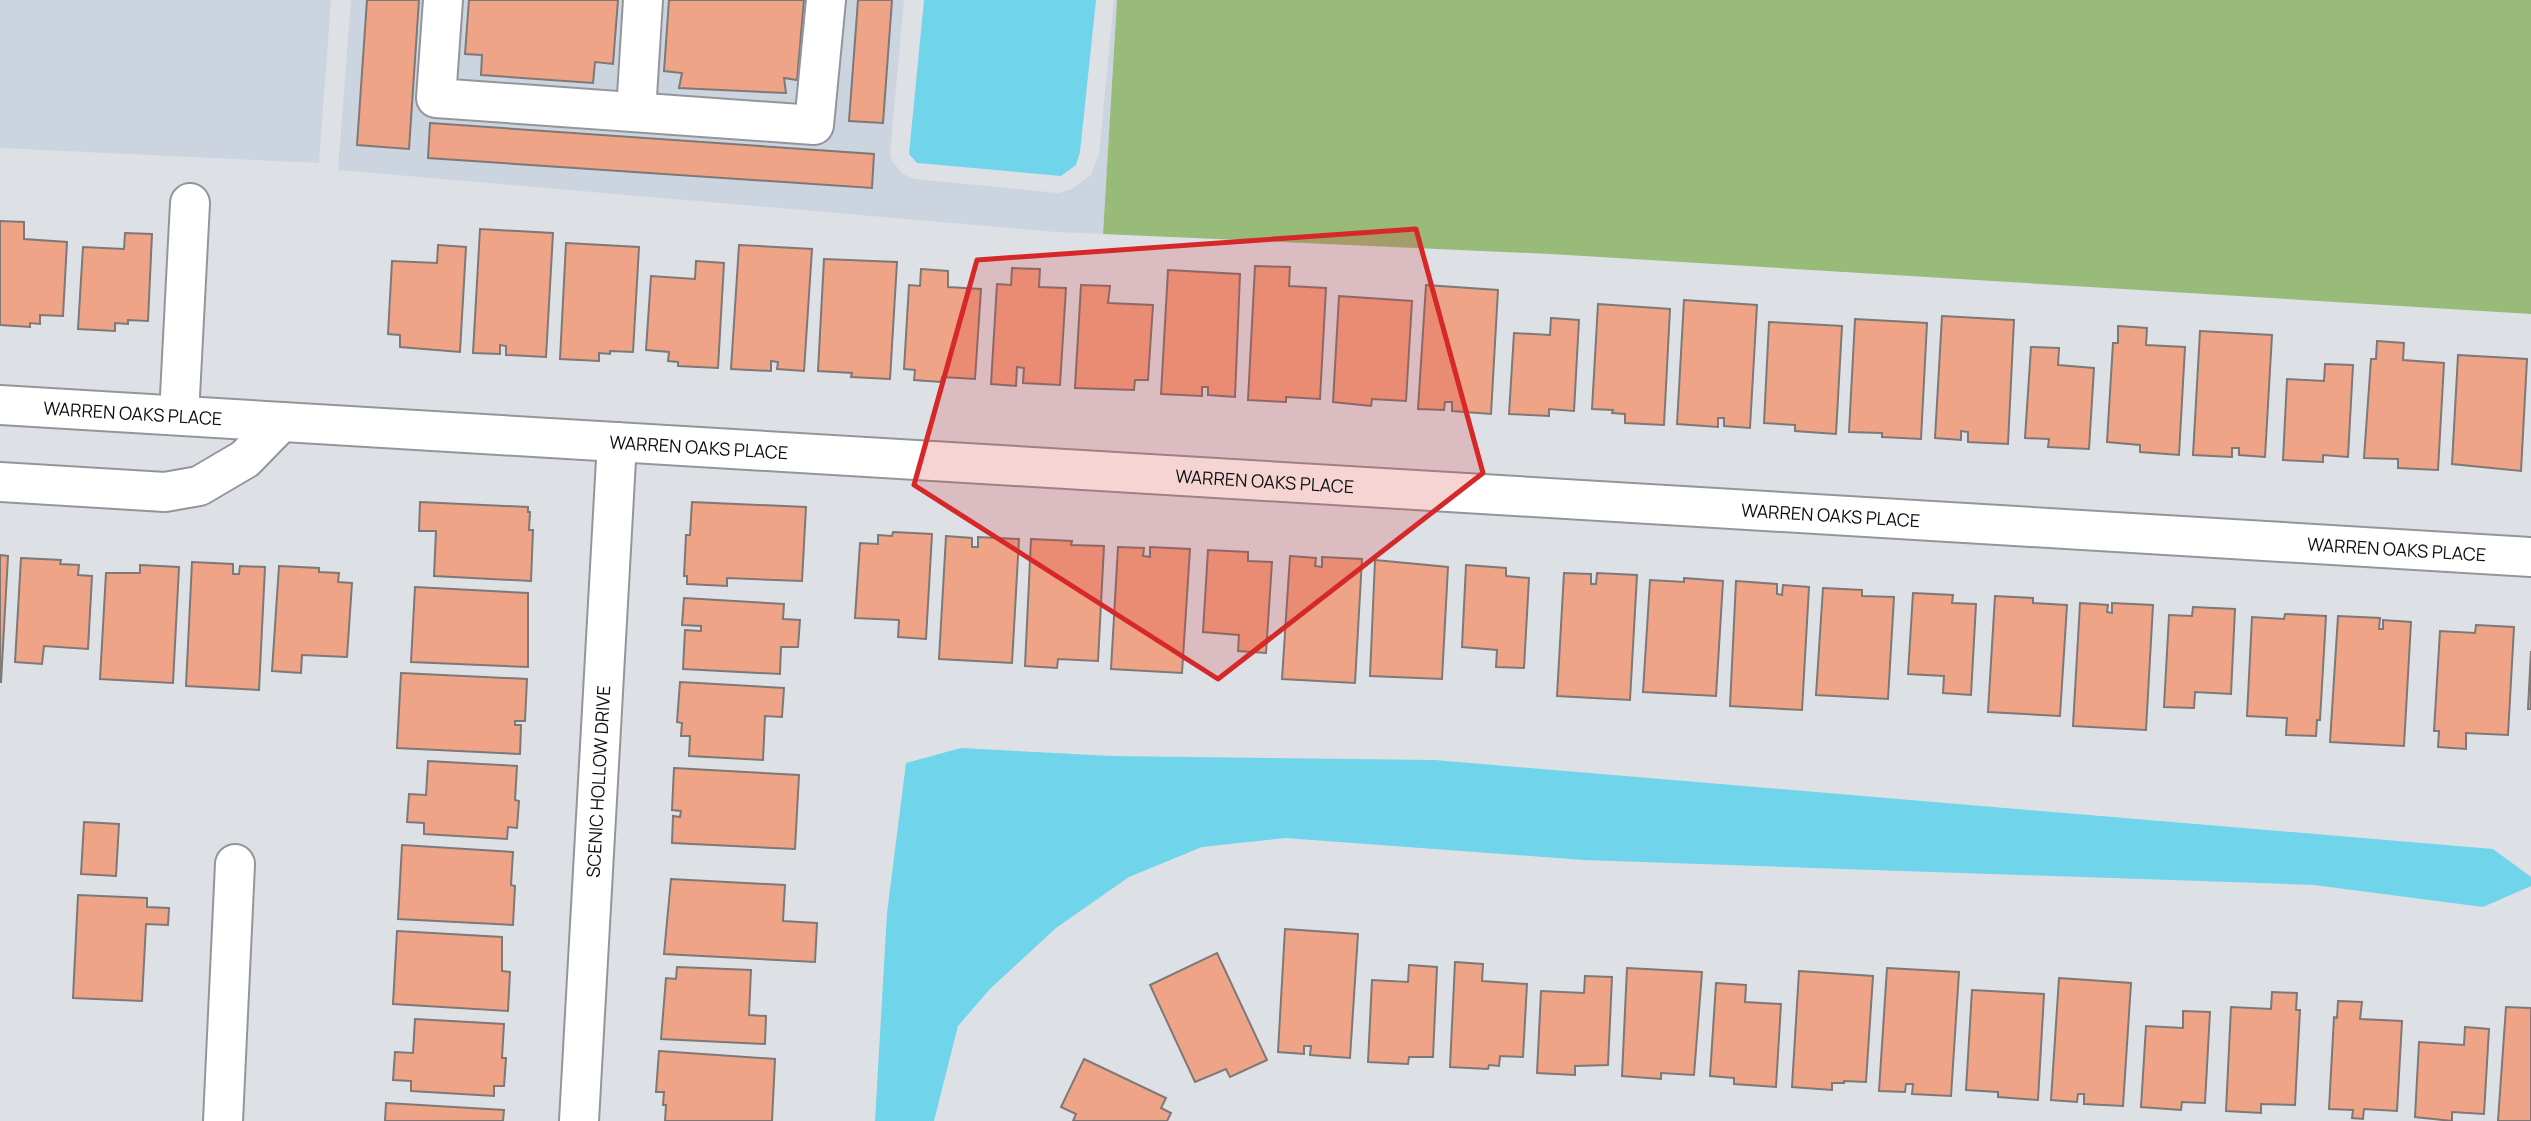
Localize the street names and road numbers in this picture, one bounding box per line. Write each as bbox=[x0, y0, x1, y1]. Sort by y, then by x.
street label: WARREN OAKS PLACE bbox=[43, 396, 223, 430]
street label: WARREN OAKS PLACE bbox=[609, 430, 789, 464]
street label: WARREN OAKS PLACE bbox=[1175, 464, 1355, 498]
street label: WARREN OAKS PLACE bbox=[1741, 498, 1921, 532]
street label: WARREN OAKS PLACE bbox=[2307, 532, 2487, 566]
street label: SCENIC HOLLOW DRIVE bbox=[581, 685, 615, 878]

